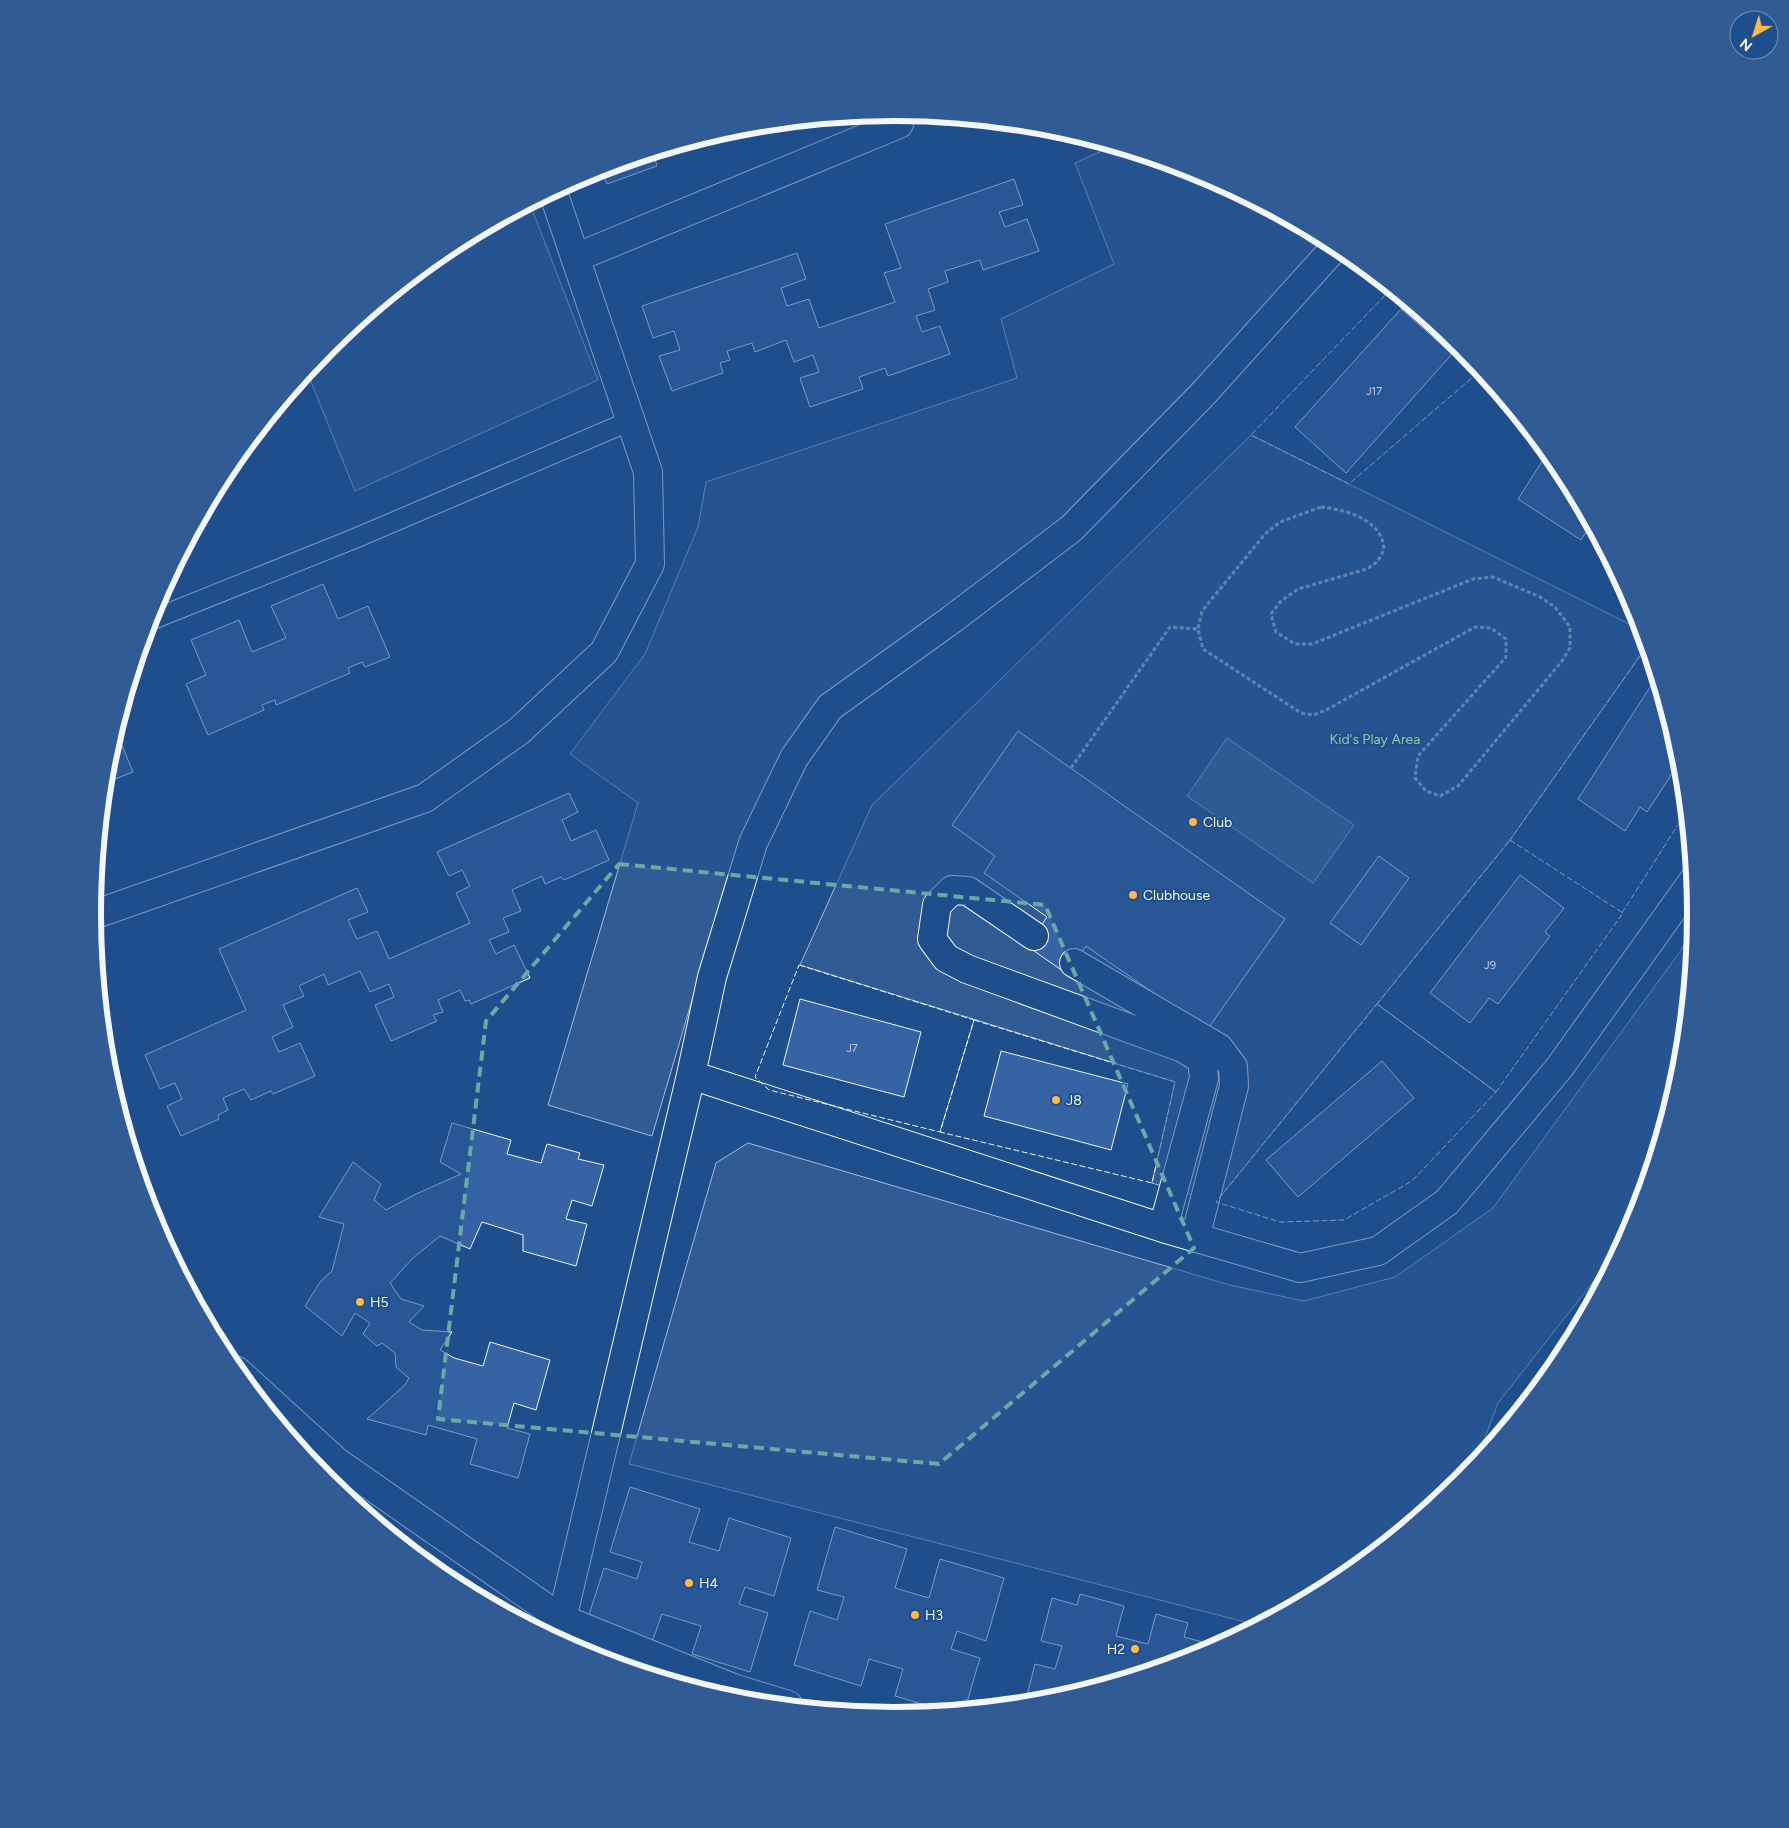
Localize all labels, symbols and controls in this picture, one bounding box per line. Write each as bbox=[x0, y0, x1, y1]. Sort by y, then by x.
north arrow bbox=[1729, 10, 1779, 60]
text: N bbox=[1737, 35, 1756, 55]
house number: J17 bbox=[1366, 385, 1382, 398]
park label: Kid's Play Area bbox=[1330, 731, 1420, 748]
place label: Club bbox=[1203, 814, 1232, 831]
marker: Club bbox=[1187, 816, 1199, 828]
place label: Clubhouse bbox=[1143, 887, 1210, 904]
marker: Clubhouse bbox=[1127, 889, 1139, 901]
house number: J9 bbox=[1484, 959, 1496, 972]
house number: J7 bbox=[846, 1042, 858, 1055]
place label: J8 bbox=[1066, 1092, 1082, 1109]
marker: J8 bbox=[1050, 1094, 1062, 1106]
place label: H5 bbox=[370, 1294, 389, 1311]
marker: H5 bbox=[354, 1296, 366, 1308]
place label: H4 bbox=[699, 1575, 719, 1592]
marker: H4 bbox=[683, 1577, 695, 1589]
place label: H3 bbox=[925, 1607, 943, 1624]
marker: H3 bbox=[909, 1609, 921, 1621]
place label: H2 bbox=[1107, 1641, 1125, 1658]
marker: H2 bbox=[1129, 1643, 1141, 1655]

